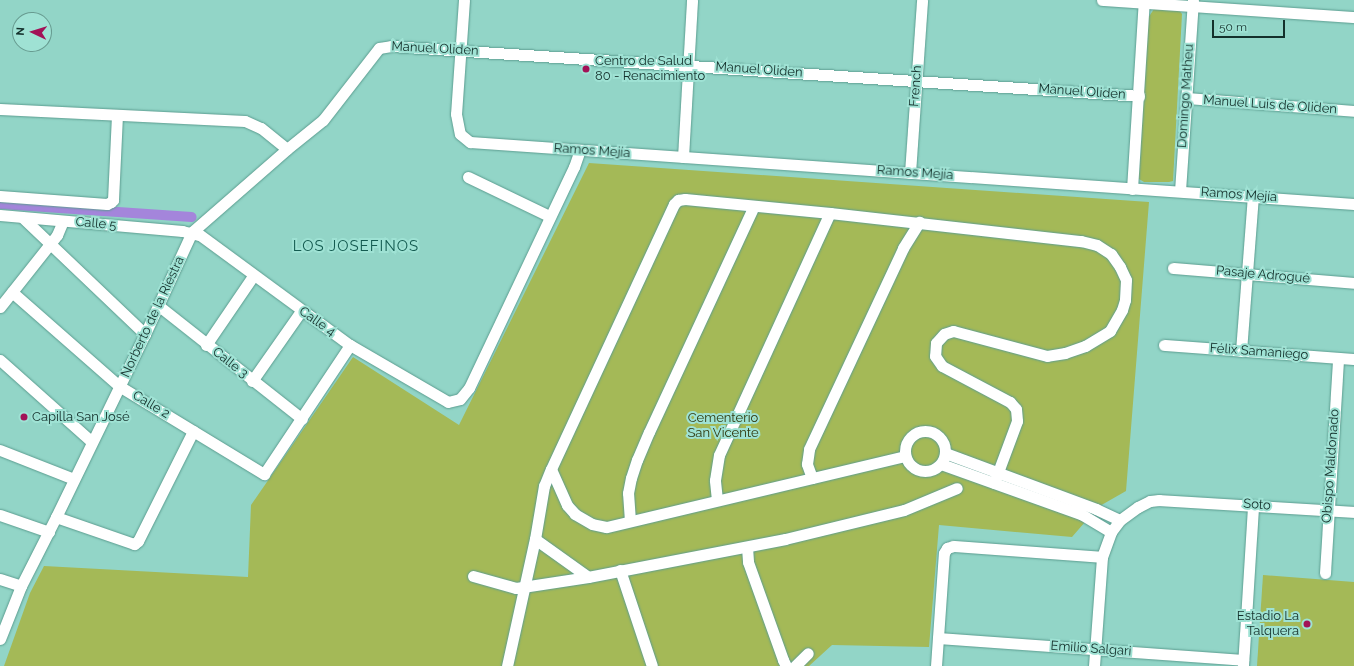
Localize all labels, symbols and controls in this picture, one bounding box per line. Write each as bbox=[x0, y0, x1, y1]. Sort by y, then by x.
north arrow bbox=[12, 12, 52, 52]
scale bar bbox=[1214, 12, 1287, 38]
text: 50 m bbox=[1219, 20, 1247, 34]
text: N bbox=[14, 27, 27, 36]
street label: Manuel Oliden bbox=[391, 39, 479, 59]
street label: Domingo Matheu bbox=[1175, 44, 1197, 148]
place label: Centro de Salud 80 - Renacimiento bbox=[595, 54, 705, 85]
street label: Manuel Oliden bbox=[715, 59, 803, 81]
marker: Centro de Salud 80 - Renacimiento bbox=[580, 63, 592, 75]
street label: French bbox=[907, 65, 925, 107]
street label: Manuel Oliden bbox=[1038, 81, 1126, 103]
street label: Manuel Luis de Oliden bbox=[1202, 93, 1338, 117]
street label: Ramos Mejía bbox=[553, 141, 631, 161]
street label: Ramos Mejía bbox=[876, 163, 954, 183]
street label: Ramos Mejía bbox=[1200, 185, 1278, 205]
street label: Calle 5 bbox=[75, 214, 117, 234]
district label: LOS JOSEFINOS bbox=[293, 238, 419, 256]
street label: Norberto de la Riestra bbox=[118, 254, 188, 380]
street label: Pasaje Adrogué bbox=[1215, 263, 1311, 287]
street label: Calle 4 bbox=[296, 304, 338, 340]
street label: Félix Samaniego bbox=[1209, 341, 1309, 363]
street label: Calle 3 bbox=[209, 344, 251, 382]
street label: Calle 2 bbox=[129, 388, 173, 422]
street label: Obispo Maldonado bbox=[1319, 408, 1343, 524]
place label: Capilla San José bbox=[32, 409, 130, 425]
park label: Cementerio San Vicente bbox=[687, 411, 759, 442]
marker: Capilla San José bbox=[19, 412, 29, 422]
street label: Soto bbox=[1243, 496, 1271, 514]
place label: Estadio La Talquera bbox=[1237, 609, 1299, 640]
marker: Estadio La Talquera bbox=[1302, 619, 1312, 629]
street label: Emilio Salgari bbox=[1050, 638, 1132, 660]

